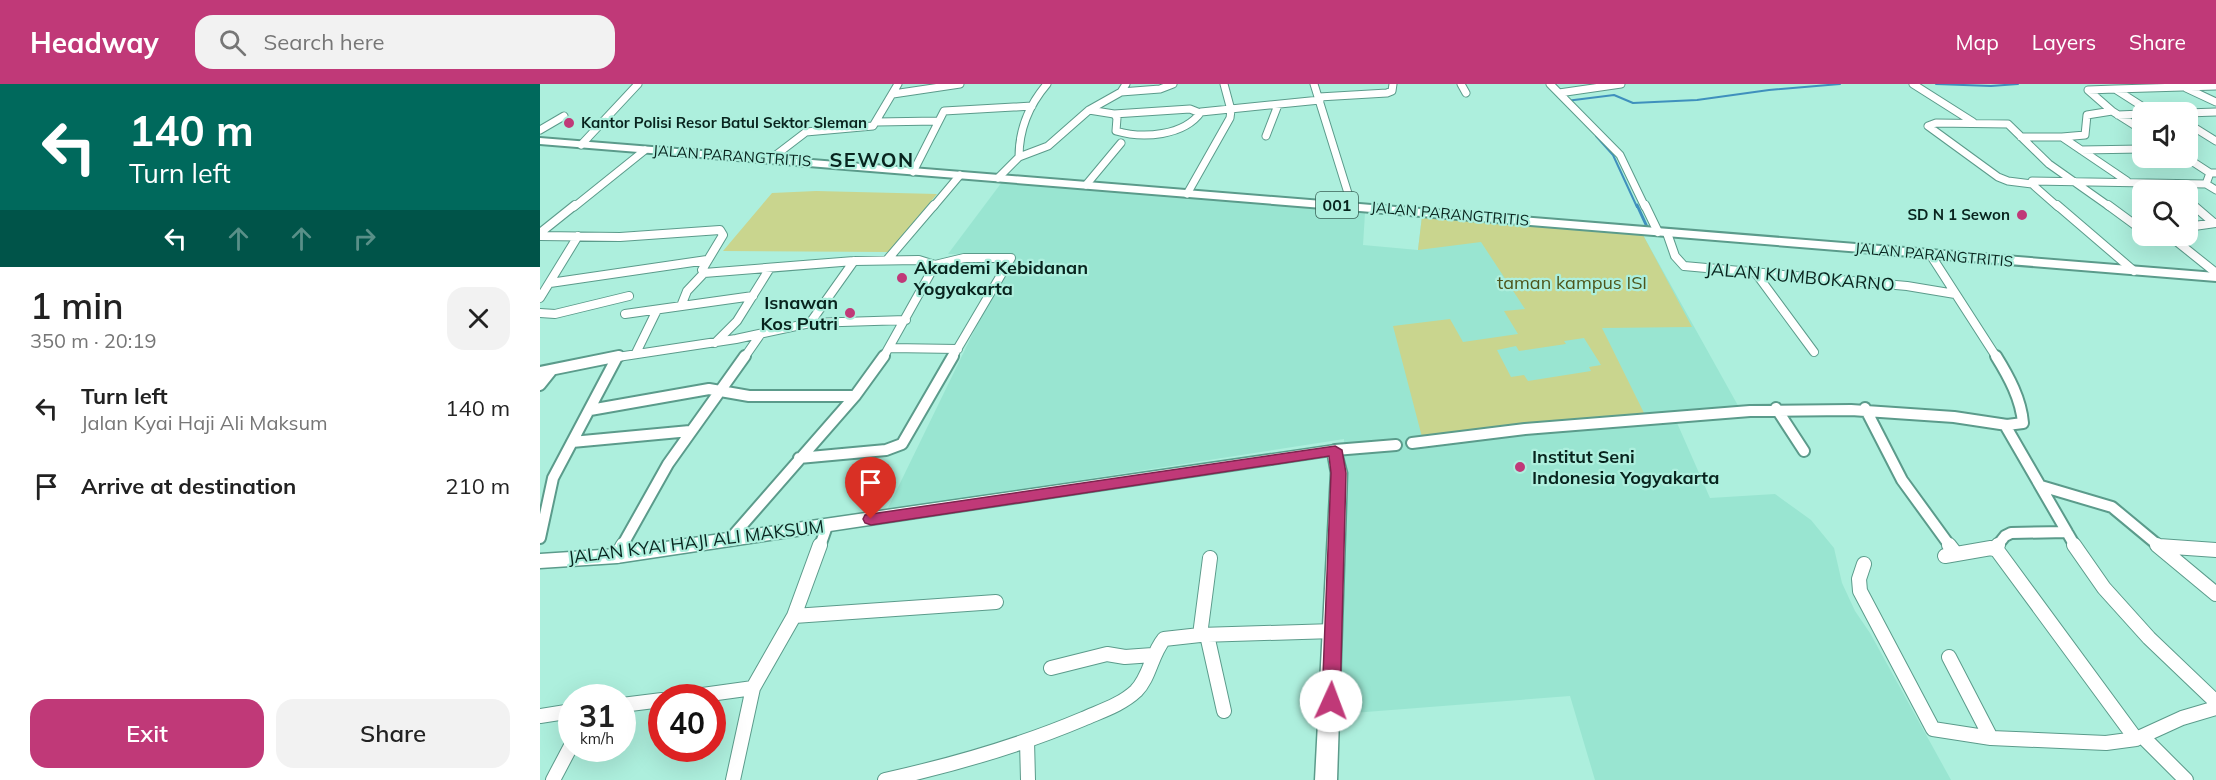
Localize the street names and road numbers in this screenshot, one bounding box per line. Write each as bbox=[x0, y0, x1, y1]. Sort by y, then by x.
street label: JALAN PARANGTRITIS bbox=[652, 140, 812, 171]
road number: 001 bbox=[1316, 192, 1358, 218]
street label: JALAN PARANGTRITIS bbox=[1370, 197, 1530, 230]
street label: JALAN PARANGTRITIS bbox=[1854, 238, 2014, 271]
street label: JALAN KUMBOKARNO bbox=[1704, 257, 1896, 296]
street label: JALAN KYAI HAJI ALI MAKSUM bbox=[567, 514, 825, 569]

